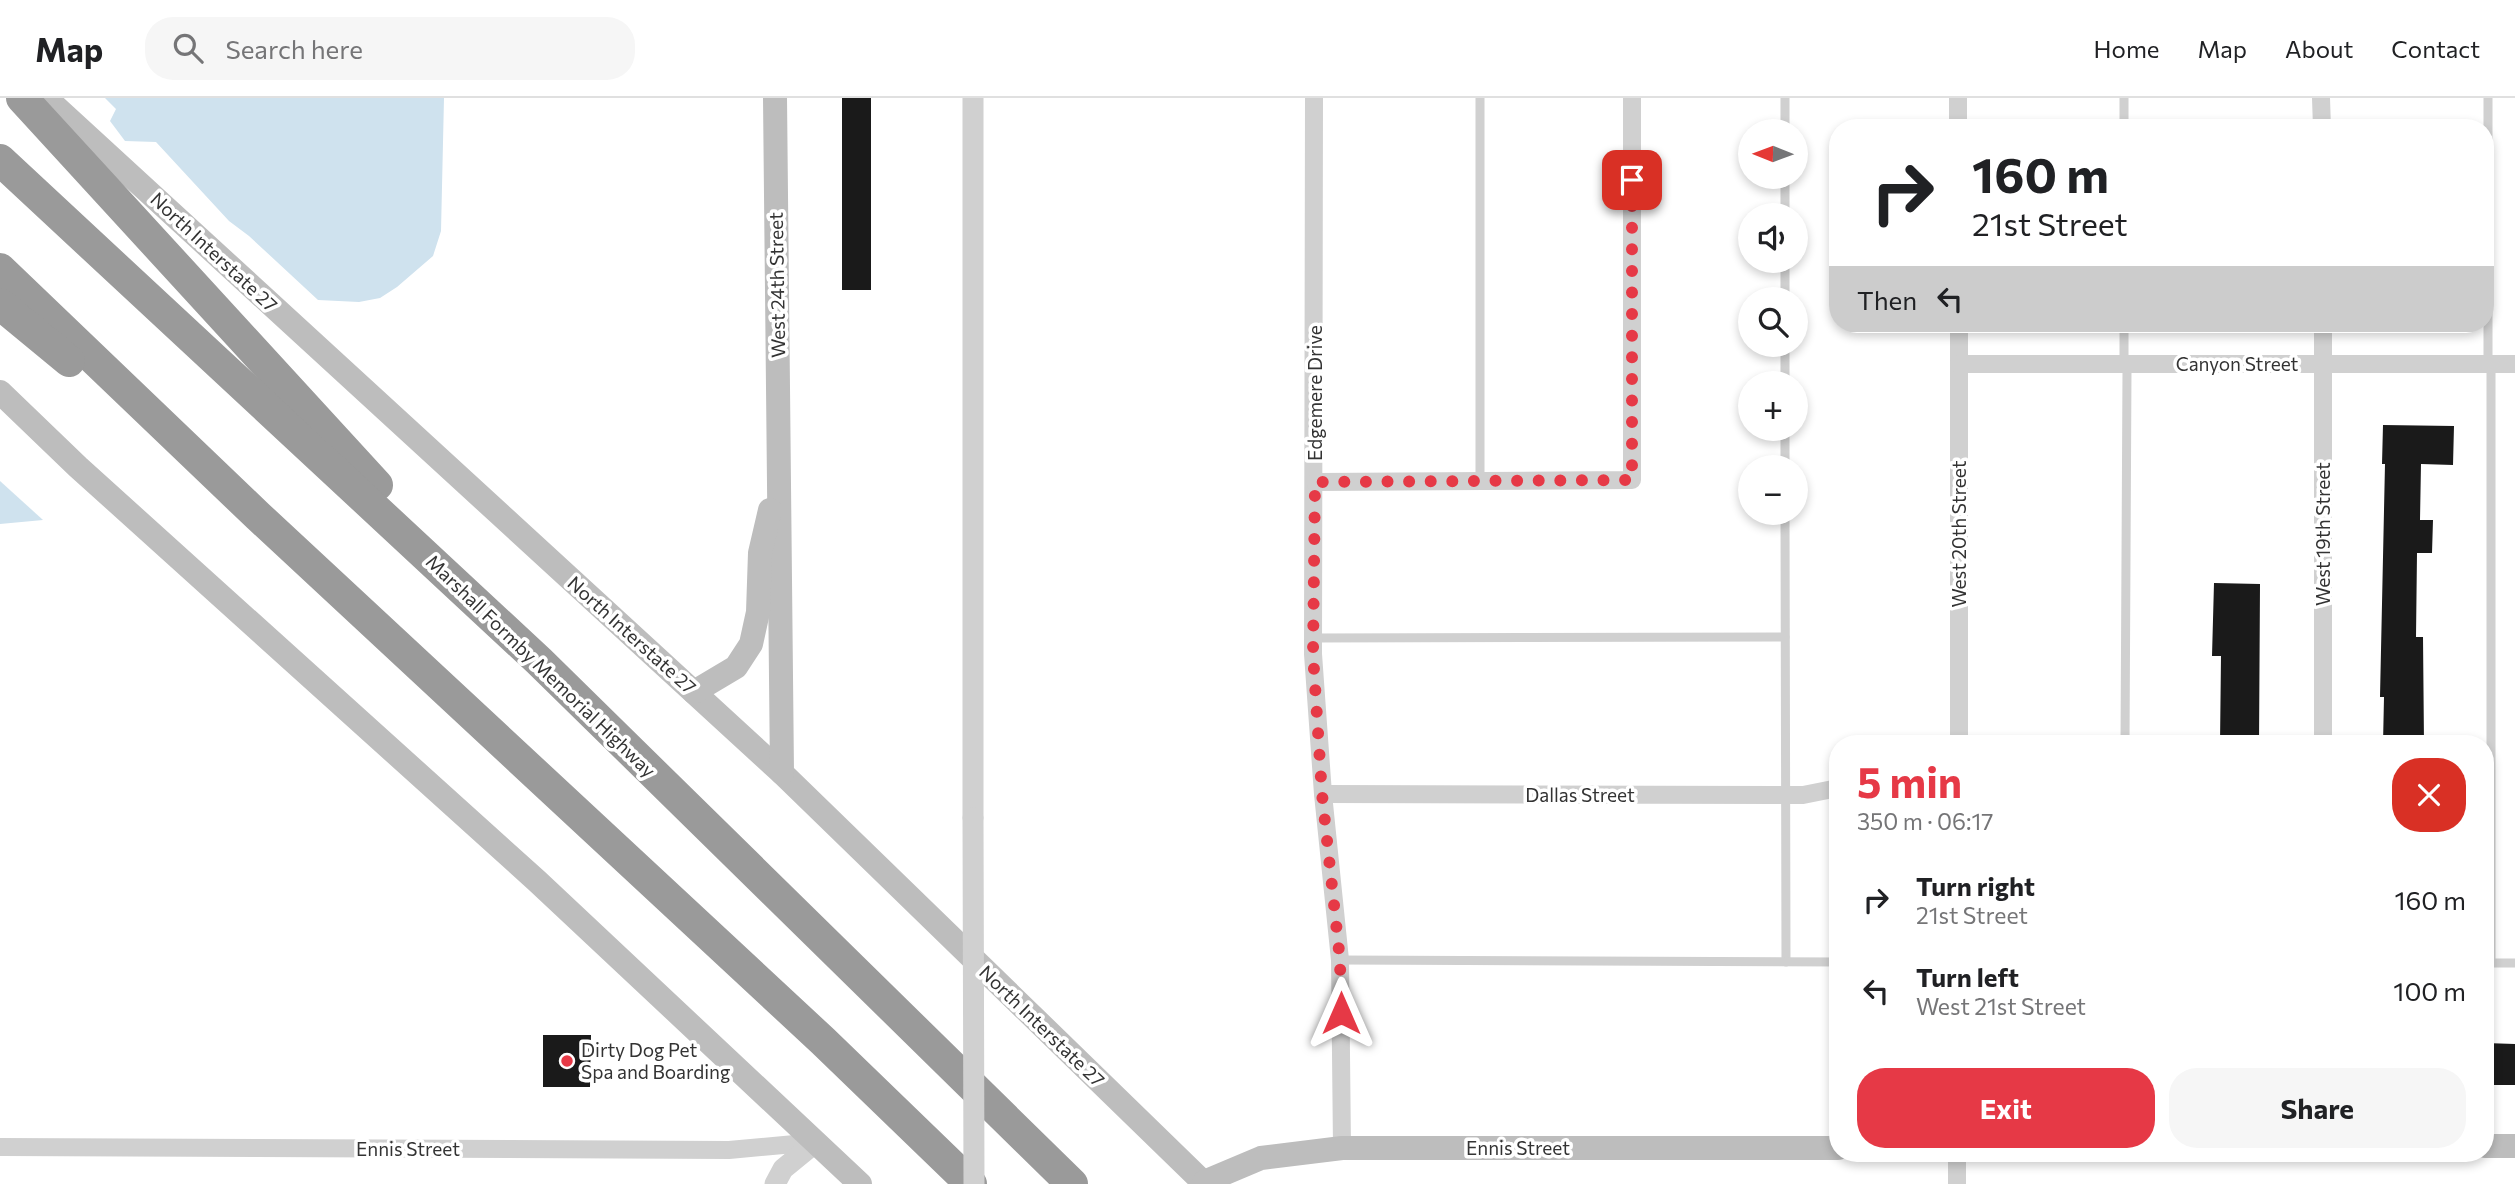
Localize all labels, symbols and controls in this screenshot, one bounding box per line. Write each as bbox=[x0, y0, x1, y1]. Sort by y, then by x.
search box bbox=[145, 17, 635, 80]
text: Map bbox=[35, 28, 103, 69]
icon: search bbox=[169, 29, 207, 67]
text: Search here bbox=[225, 33, 363, 64]
text: Home bbox=[2094, 34, 2160, 63]
text: Map bbox=[2198, 34, 2247, 63]
text: About bbox=[2285, 34, 2353, 63]
text: Contact bbox=[2391, 34, 2480, 63]
north arrow bbox=[1738, 119, 1808, 189]
map controls bbox=[1738, 119, 1808, 525]
text: 160 m bbox=[1972, 143, 2109, 203]
icon: right bbox=[1857, 147, 1948, 238]
pin bbox=[1602, 150, 1662, 210]
icon: arrive bbox=[1613, 161, 1651, 199]
street label: North Interstate 27 bbox=[146, 187, 282, 316]
button: sound bbox=[1738, 203, 1808, 273]
text: 21st Street bbox=[1972, 203, 2128, 243]
street label: West 24th Street bbox=[764, 212, 789, 358]
icon: left bbox=[1931, 280, 1969, 318]
text: Then bbox=[1857, 284, 1917, 315]
button: search bbox=[1738, 287, 1808, 357]
street label: Edgemere Drive bbox=[1303, 325, 1326, 461]
street label: Canyon Street bbox=[2176, 352, 2299, 375]
button: + bbox=[1738, 371, 1808, 441]
button: − bbox=[1738, 455, 1808, 525]
street label: West 20th Street bbox=[1947, 460, 1970, 608]
street label: West 19th Street bbox=[2311, 462, 2334, 606]
street label: Marshall Formby Memorial Highway bbox=[422, 550, 661, 782]
street label: North Interstate 27 bbox=[563, 571, 701, 698]
text: 5 min bbox=[1857, 755, 1962, 807]
button: close bbox=[2392, 758, 2466, 832]
street label: Dallas Street bbox=[1525, 783, 1635, 806]
text: 350 m · 06:17 bbox=[1857, 807, 1993, 835]
text: Turn right bbox=[1916, 870, 2035, 901]
icon: right bbox=[1857, 881, 1895, 919]
text: 160 m bbox=[2394, 884, 2466, 915]
text: 21st Street bbox=[1916, 901, 2028, 929]
street label: North Interstate 27 bbox=[975, 960, 1110, 1091]
text: Turn left bbox=[1916, 961, 2019, 992]
icon: left bbox=[1857, 972, 1895, 1010]
text: 100 m bbox=[2393, 975, 2466, 1006]
position arrow bbox=[1304, 976, 1378, 1050]
text: West 21st Street bbox=[1916, 992, 2086, 1020]
place label: Dirty Dog Pet Spa and Boarding bbox=[581, 1038, 730, 1083]
marker: Dirty Dog Pet Spa and Boarding bbox=[559, 1053, 575, 1069]
button: Exit bbox=[1857, 1068, 2155, 1148]
button: Share bbox=[2169, 1068, 2466, 1148]
street label: Ennis Street bbox=[1466, 1136, 1570, 1159]
street label: Ennis Street bbox=[356, 1137, 460, 1160]

